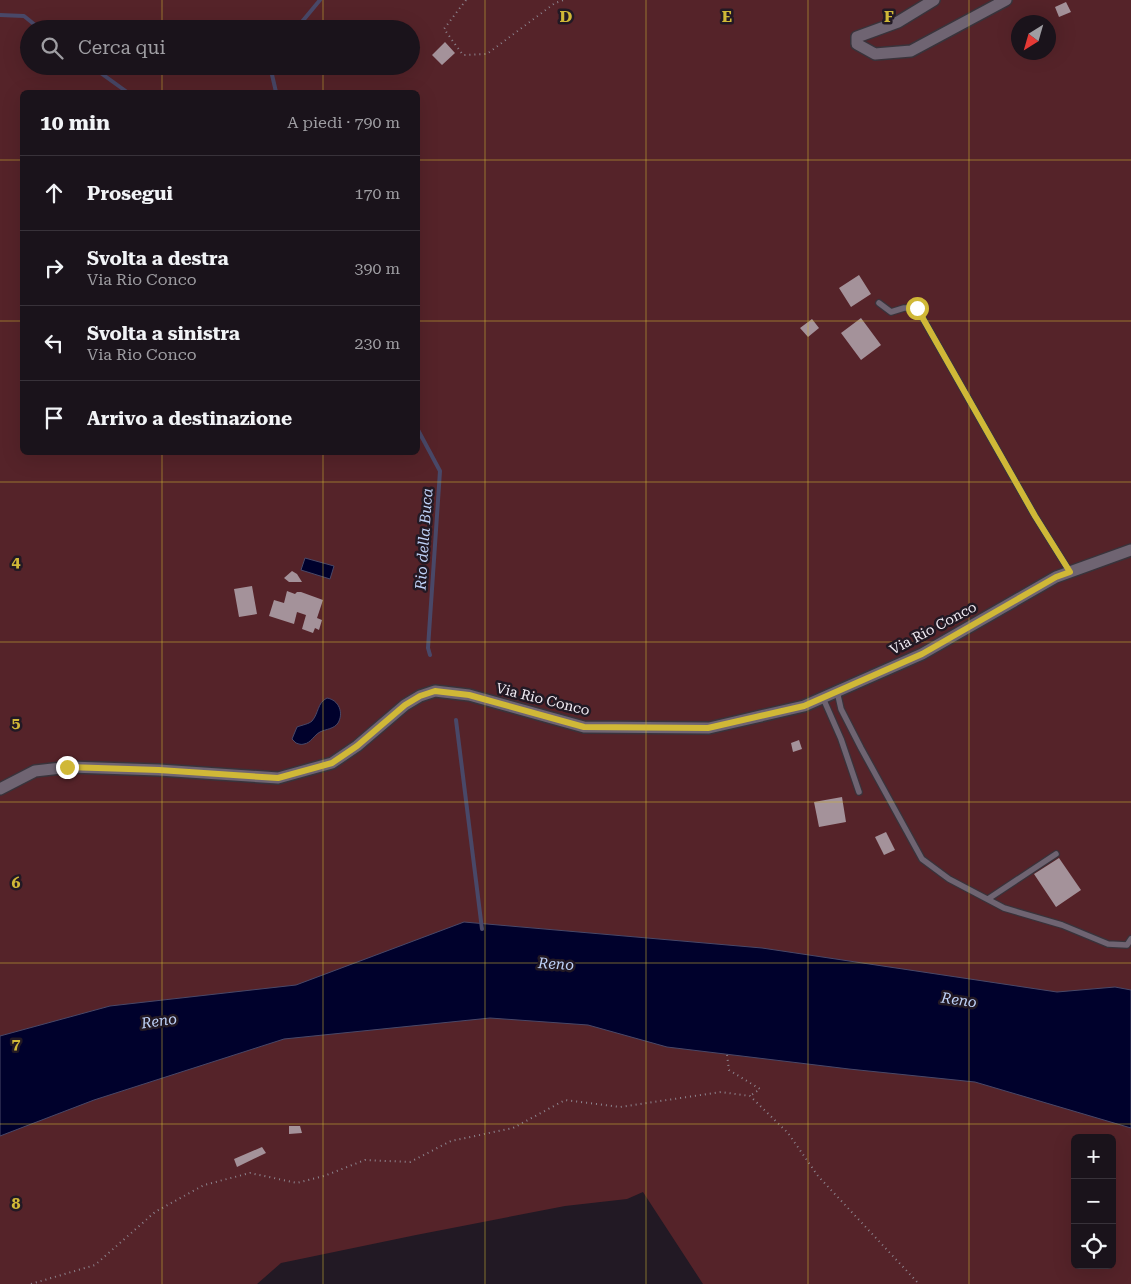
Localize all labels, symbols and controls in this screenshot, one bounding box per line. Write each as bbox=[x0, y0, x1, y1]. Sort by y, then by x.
text: D bbox=[560, 7, 573, 26]
text: E bbox=[722, 7, 732, 26]
text: F bbox=[884, 7, 894, 26]
north arrow bbox=[1011, 15, 1056, 60]
search box bbox=[20, 20, 420, 75]
icon: search bbox=[38, 34, 66, 62]
text: Cerca qui bbox=[78, 36, 166, 59]
text: 10 min bbox=[40, 111, 110, 135]
text: A piedi · 790 m bbox=[287, 113, 400, 132]
icon: ahead bbox=[40, 179, 68, 207]
text: Prosegui bbox=[87, 182, 173, 205]
text: 170 m bbox=[354, 184, 400, 203]
text: Svolta a destra bbox=[87, 247, 229, 270]
icon: right bbox=[40, 254, 68, 282]
text: 390 m bbox=[354, 259, 400, 278]
text: Via Rio Conco bbox=[87, 270, 197, 289]
route start bbox=[906, 297, 929, 320]
text: Svolta a sinistra bbox=[87, 322, 240, 345]
icon: left bbox=[40, 329, 68, 357]
text: 230 m bbox=[354, 334, 400, 353]
text: Via Rio Conco bbox=[87, 345, 197, 364]
icon: arrive bbox=[40, 404, 68, 432]
text: Arrivo a destinazione bbox=[87, 407, 292, 430]
water label: Rio della Buca bbox=[411, 487, 437, 592]
text: 4 bbox=[12, 552, 21, 571]
street label: Via Rio Conco bbox=[887, 598, 979, 658]
street label: Via Rio Conco bbox=[495, 680, 591, 718]
text: 5 bbox=[12, 713, 21, 732]
route end bbox=[56, 756, 79, 779]
text: 6 bbox=[12, 873, 21, 892]
water label: Reno bbox=[537, 954, 575, 974]
water label: Reno bbox=[939, 988, 978, 1011]
water label: Reno bbox=[139, 1010, 178, 1033]
text: 7 bbox=[12, 1034, 21, 1053]
map controls bbox=[1071, 1134, 1116, 1269]
button: + bbox=[1071, 1134, 1116, 1179]
button: − bbox=[1071, 1179, 1116, 1224]
text: 8 bbox=[12, 1194, 21, 1213]
button: locate bbox=[1071, 1224, 1116, 1269]

